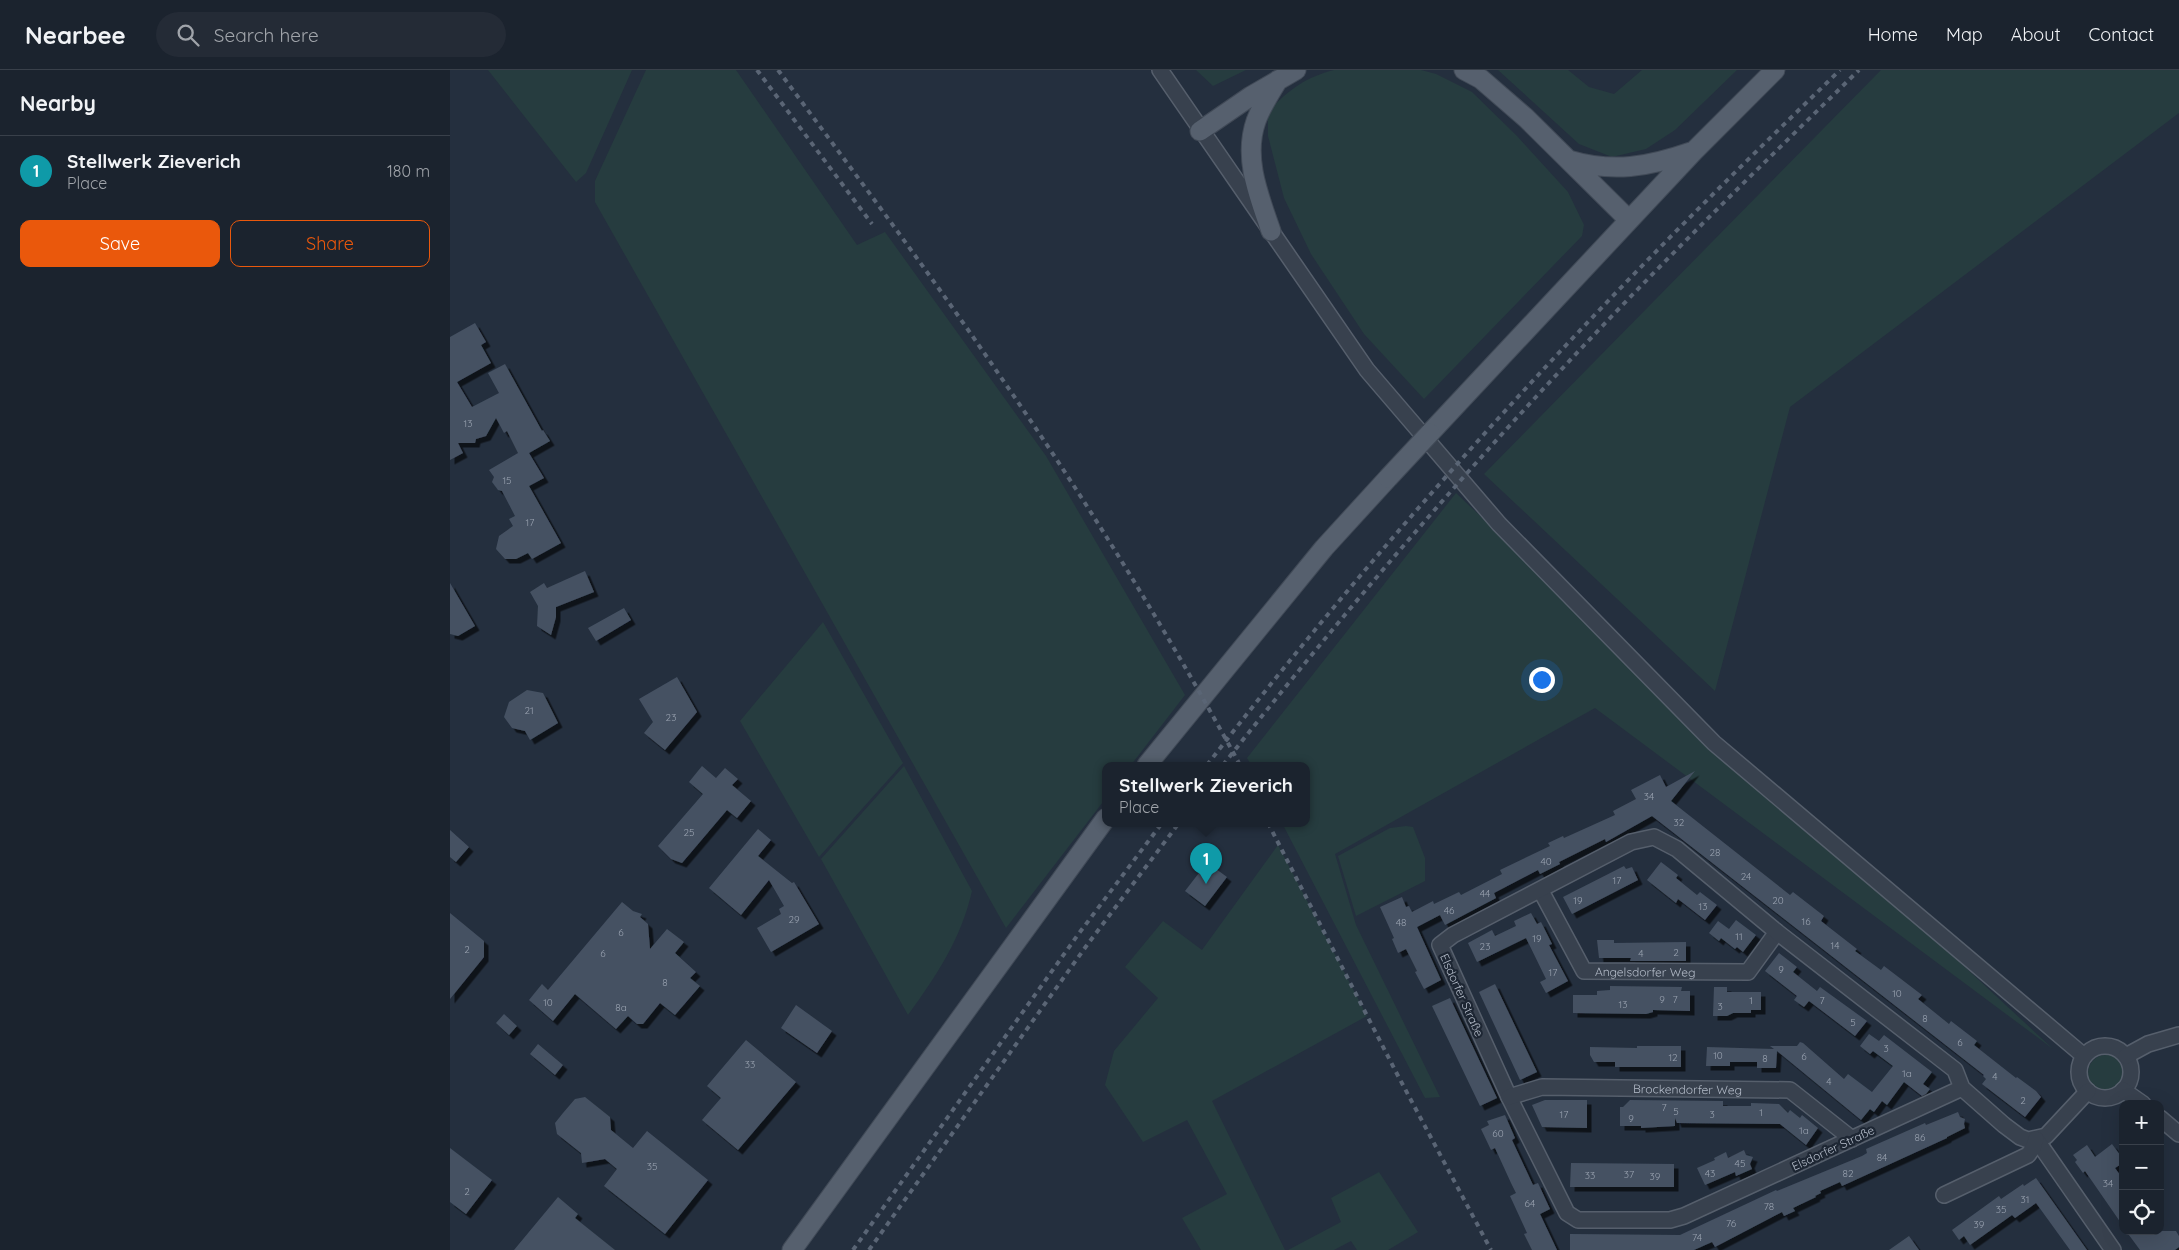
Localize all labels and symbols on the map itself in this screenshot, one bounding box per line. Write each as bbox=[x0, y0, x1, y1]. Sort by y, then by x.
house number: 13 bbox=[464, 417, 472, 430]
house number: 15 bbox=[502, 474, 512, 487]
house number: 17 bbox=[526, 516, 534, 529]
your location bbox=[1529, 667, 1555, 693]
house number: 21 bbox=[524, 704, 534, 717]
house number: 23 bbox=[666, 711, 676, 724]
house number: 34 bbox=[1644, 790, 1654, 803]
house number: 32 bbox=[1674, 816, 1685, 829]
house number: 25 bbox=[684, 826, 695, 839]
pin: 1 bbox=[1190, 843, 1222, 884]
house number: 28 bbox=[1710, 846, 1720, 859]
house number: 40 bbox=[1540, 855, 1552, 868]
house number: 24 bbox=[1741, 870, 1751, 883]
house number: 17 bbox=[1613, 874, 1621, 887]
house number: 44 bbox=[1480, 887, 1490, 900]
house number: 19 bbox=[1573, 894, 1583, 907]
house number: 20 bbox=[1772, 894, 1784, 907]
house number: 13 bbox=[1699, 900, 1707, 913]
house number: 46 bbox=[1444, 904, 1455, 917]
house number: 29 bbox=[788, 913, 800, 926]
house number: 16 bbox=[1801, 915, 1811, 928]
house number: 48 bbox=[1396, 916, 1406, 929]
house number: 6 bbox=[618, 926, 624, 939]
house number: 11 bbox=[1735, 930, 1743, 943]
house number: 19 bbox=[1532, 932, 1542, 945]
house number: 14 bbox=[1831, 939, 1839, 952]
house number: 23 bbox=[1480, 940, 1490, 953]
house number: 2 bbox=[464, 943, 470, 956]
house number: 2 bbox=[1673, 946, 1679, 959]
house number: 6 bbox=[600, 947, 606, 960]
house number: 4 bbox=[1638, 947, 1644, 960]
street label: Elsdorfer Straße bbox=[1437, 951, 1487, 1039]
house number: 9 bbox=[1778, 963, 1784, 976]
street label: Angelsdorfer Weg bbox=[1595, 964, 1695, 979]
house number: 17 bbox=[1549, 966, 1557, 979]
house number: 8 bbox=[662, 976, 668, 989]
house number: 10 bbox=[1892, 987, 1902, 1000]
house number: 9 bbox=[1659, 993, 1665, 1006]
house number: 7 bbox=[1672, 993, 1678, 1006]
house number: 1 bbox=[1749, 994, 1753, 1007]
house number: 7 bbox=[1819, 994, 1825, 1007]
house number: 10 bbox=[543, 996, 553, 1009]
house number: 13 bbox=[1619, 998, 1627, 1011]
house number: 3 bbox=[1717, 1000, 1723, 1013]
house number: 8a bbox=[615, 1001, 627, 1014]
house number: 8 bbox=[1922, 1012, 1928, 1025]
house number: 5 bbox=[1850, 1016, 1856, 1029]
house number: 6 bbox=[1957, 1036, 1963, 1049]
house number: 3 bbox=[1883, 1042, 1889, 1055]
house number: 10 bbox=[1713, 1049, 1723, 1062]
house number: 6 bbox=[1801, 1050, 1807, 1063]
house number: 12 bbox=[1668, 1051, 1678, 1064]
house number: 8 bbox=[1762, 1052, 1768, 1065]
house number: 33 bbox=[745, 1058, 755, 1071]
house number: 1a bbox=[1902, 1067, 1912, 1080]
house number: 4 bbox=[1992, 1070, 1998, 1083]
house number: 4 bbox=[1826, 1075, 1832, 1088]
street label: Brockendorfer Weg bbox=[1633, 1081, 1742, 1097]
house number: 2 bbox=[2020, 1094, 2026, 1107]
house number: 7 bbox=[1661, 1101, 1667, 1114]
house number: 5 bbox=[1673, 1105, 1679, 1118]
house number: 1 bbox=[1759, 1106, 1763, 1119]
house number: 17 bbox=[1560, 1108, 1568, 1121]
house number: 3 bbox=[1709, 1108, 1715, 1121]
house number: 9 bbox=[1628, 1112, 1634, 1125]
street label: Elsdorfer Straße bbox=[1789, 1122, 1877, 1174]
house number: 1a bbox=[1799, 1124, 1809, 1137]
house number: 60 bbox=[1492, 1127, 1504, 1140]
house number: 86 bbox=[1915, 1131, 1926, 1144]
house number: 84 bbox=[1877, 1151, 1887, 1164]
house number: 45 bbox=[1735, 1157, 1745, 1170]
house number: 35 bbox=[647, 1160, 657, 1173]
house number: 43 bbox=[1705, 1167, 1715, 1180]
house number: 82 bbox=[1843, 1167, 1854, 1180]
house number: 37 bbox=[1624, 1168, 1634, 1181]
house number: 33 bbox=[1585, 1169, 1595, 1182]
house number: 39 bbox=[1650, 1170, 1661, 1183]
house number: 34 bbox=[2103, 1177, 2113, 1190]
house number: 2 bbox=[464, 1185, 470, 1198]
house number: 31 bbox=[2021, 1193, 2029, 1206]
house number: 64 bbox=[1525, 1197, 1535, 1210]
house number: 78 bbox=[1764, 1200, 1774, 1213]
house number: 35 bbox=[1996, 1203, 2006, 1216]
house number: 76 bbox=[1726, 1217, 1737, 1230]
house number: 39 bbox=[1974, 1218, 1985, 1231]
house number: 74 bbox=[1692, 1231, 1702, 1244]

